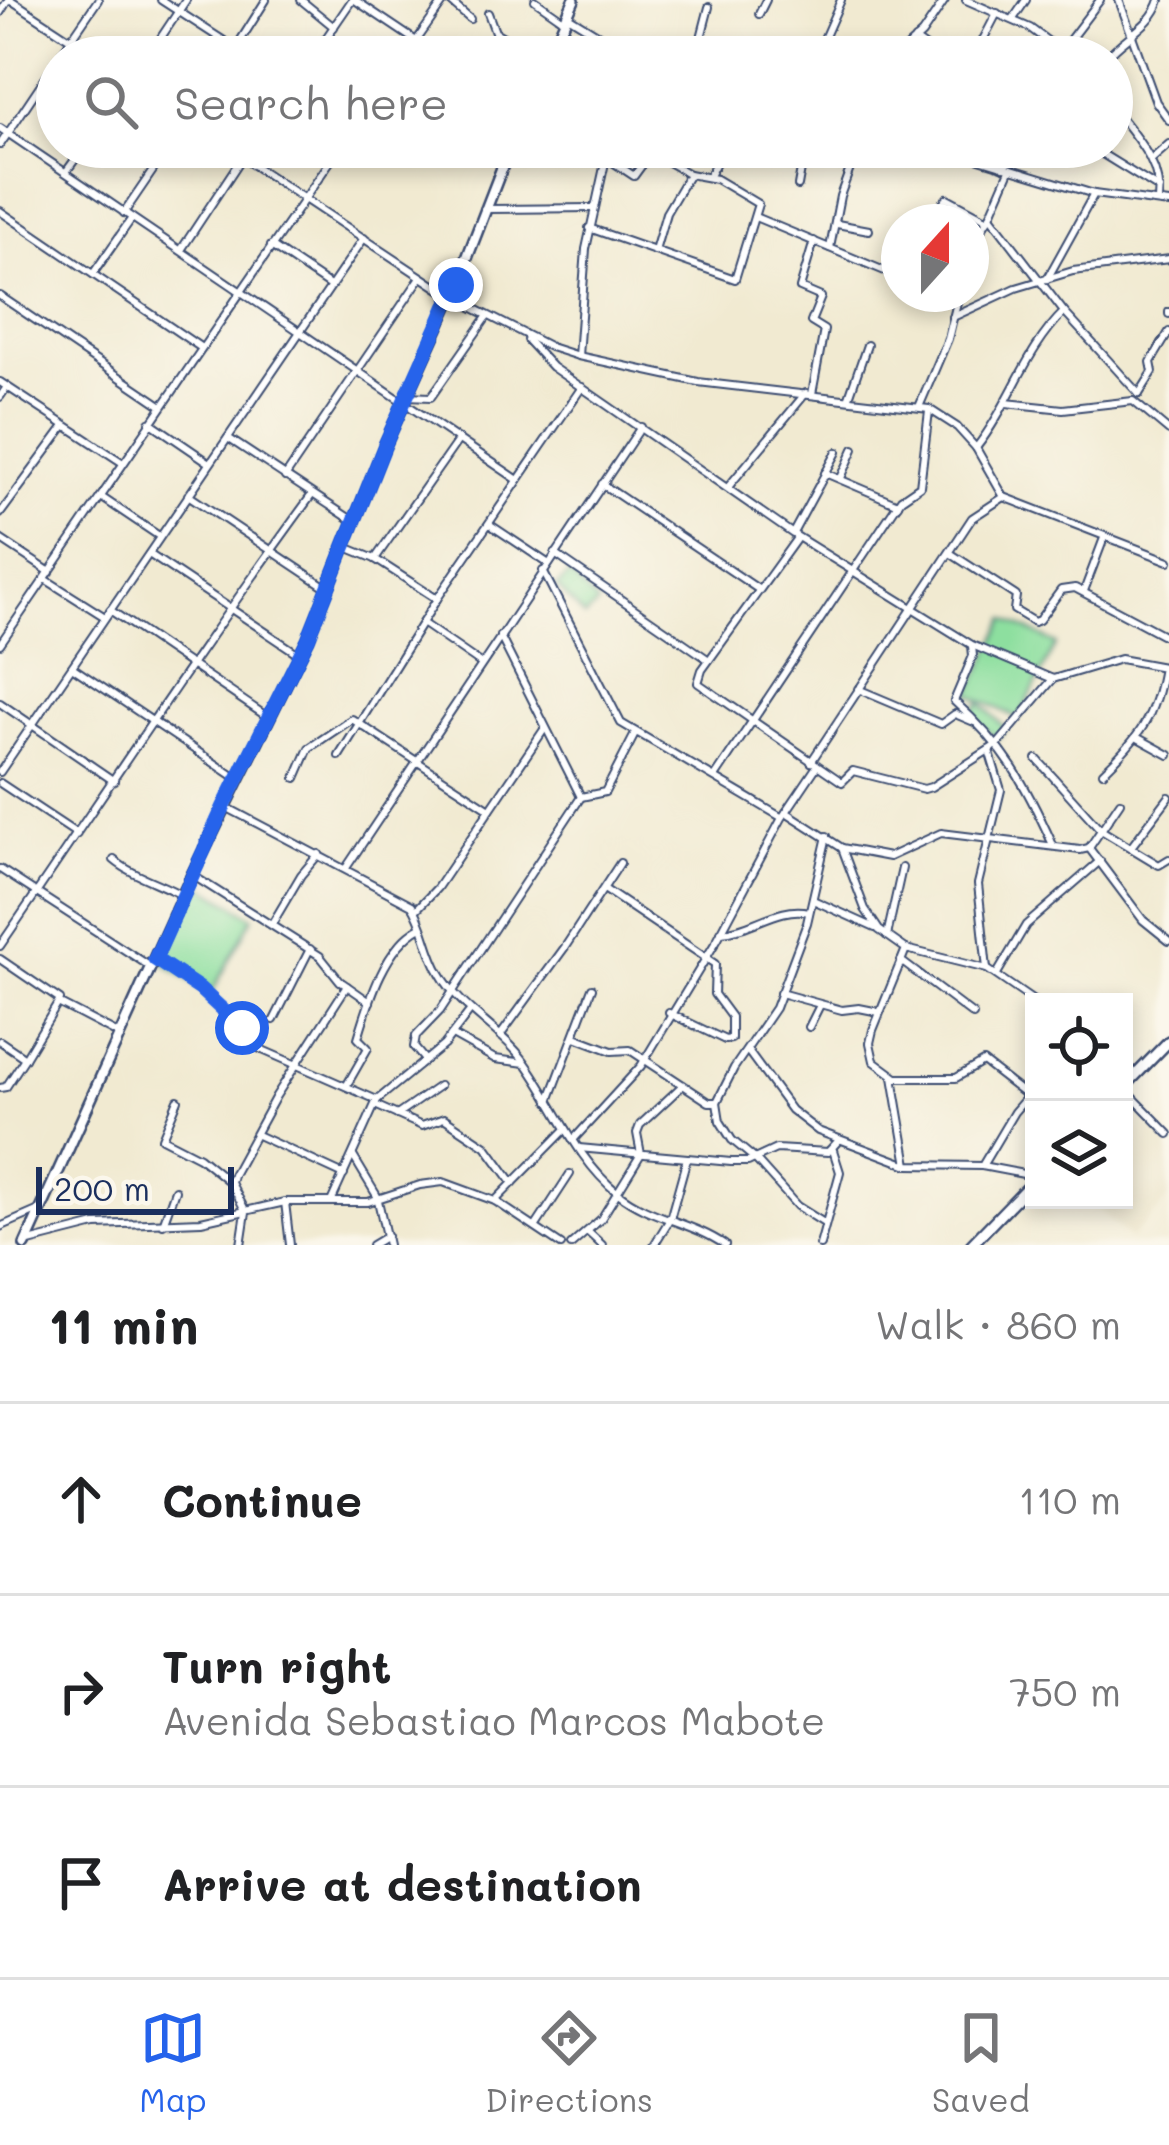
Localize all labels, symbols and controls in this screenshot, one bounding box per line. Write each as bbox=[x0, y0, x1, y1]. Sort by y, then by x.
search box bbox=[36, 36, 1133, 168]
icon: search bbox=[78, 69, 144, 135]
text: Search here bbox=[174, 73, 448, 131]
north arrow bbox=[881, 204, 989, 312]
route end bbox=[429, 258, 483, 312]
map controls bbox=[1025, 993, 1133, 1209]
button: locate bbox=[1025, 993, 1133, 1101]
route start bbox=[215, 1001, 269, 1055]
button: layers bbox=[1025, 1101, 1133, 1209]
scale bar bbox=[36, 1161, 234, 1214]
text: 200 m bbox=[54, 1166, 150, 1209]
text: 11 min bbox=[48, 1290, 199, 1357]
text: Walk · 860 m bbox=[875, 1298, 1121, 1349]
icon: ahead bbox=[48, 1466, 114, 1532]
text: Continue bbox=[162, 1470, 362, 1528]
text: 110 m bbox=[1019, 1473, 1121, 1524]
text: Turn right bbox=[162, 1636, 391, 1694]
icon: right bbox=[48, 1658, 114, 1724]
text: 750 m bbox=[1009, 1665, 1121, 1716]
text: Avenida Sebastiao Marcos Mabote bbox=[162, 1694, 825, 1745]
icon: arrive bbox=[48, 1850, 114, 1916]
text: Arrive at destination bbox=[162, 1854, 642, 1912]
tab: Map bbox=[139, 2005, 207, 2120]
tab: Directions bbox=[485, 2005, 653, 2120]
tab: Saved bbox=[932, 2005, 1030, 2120]

